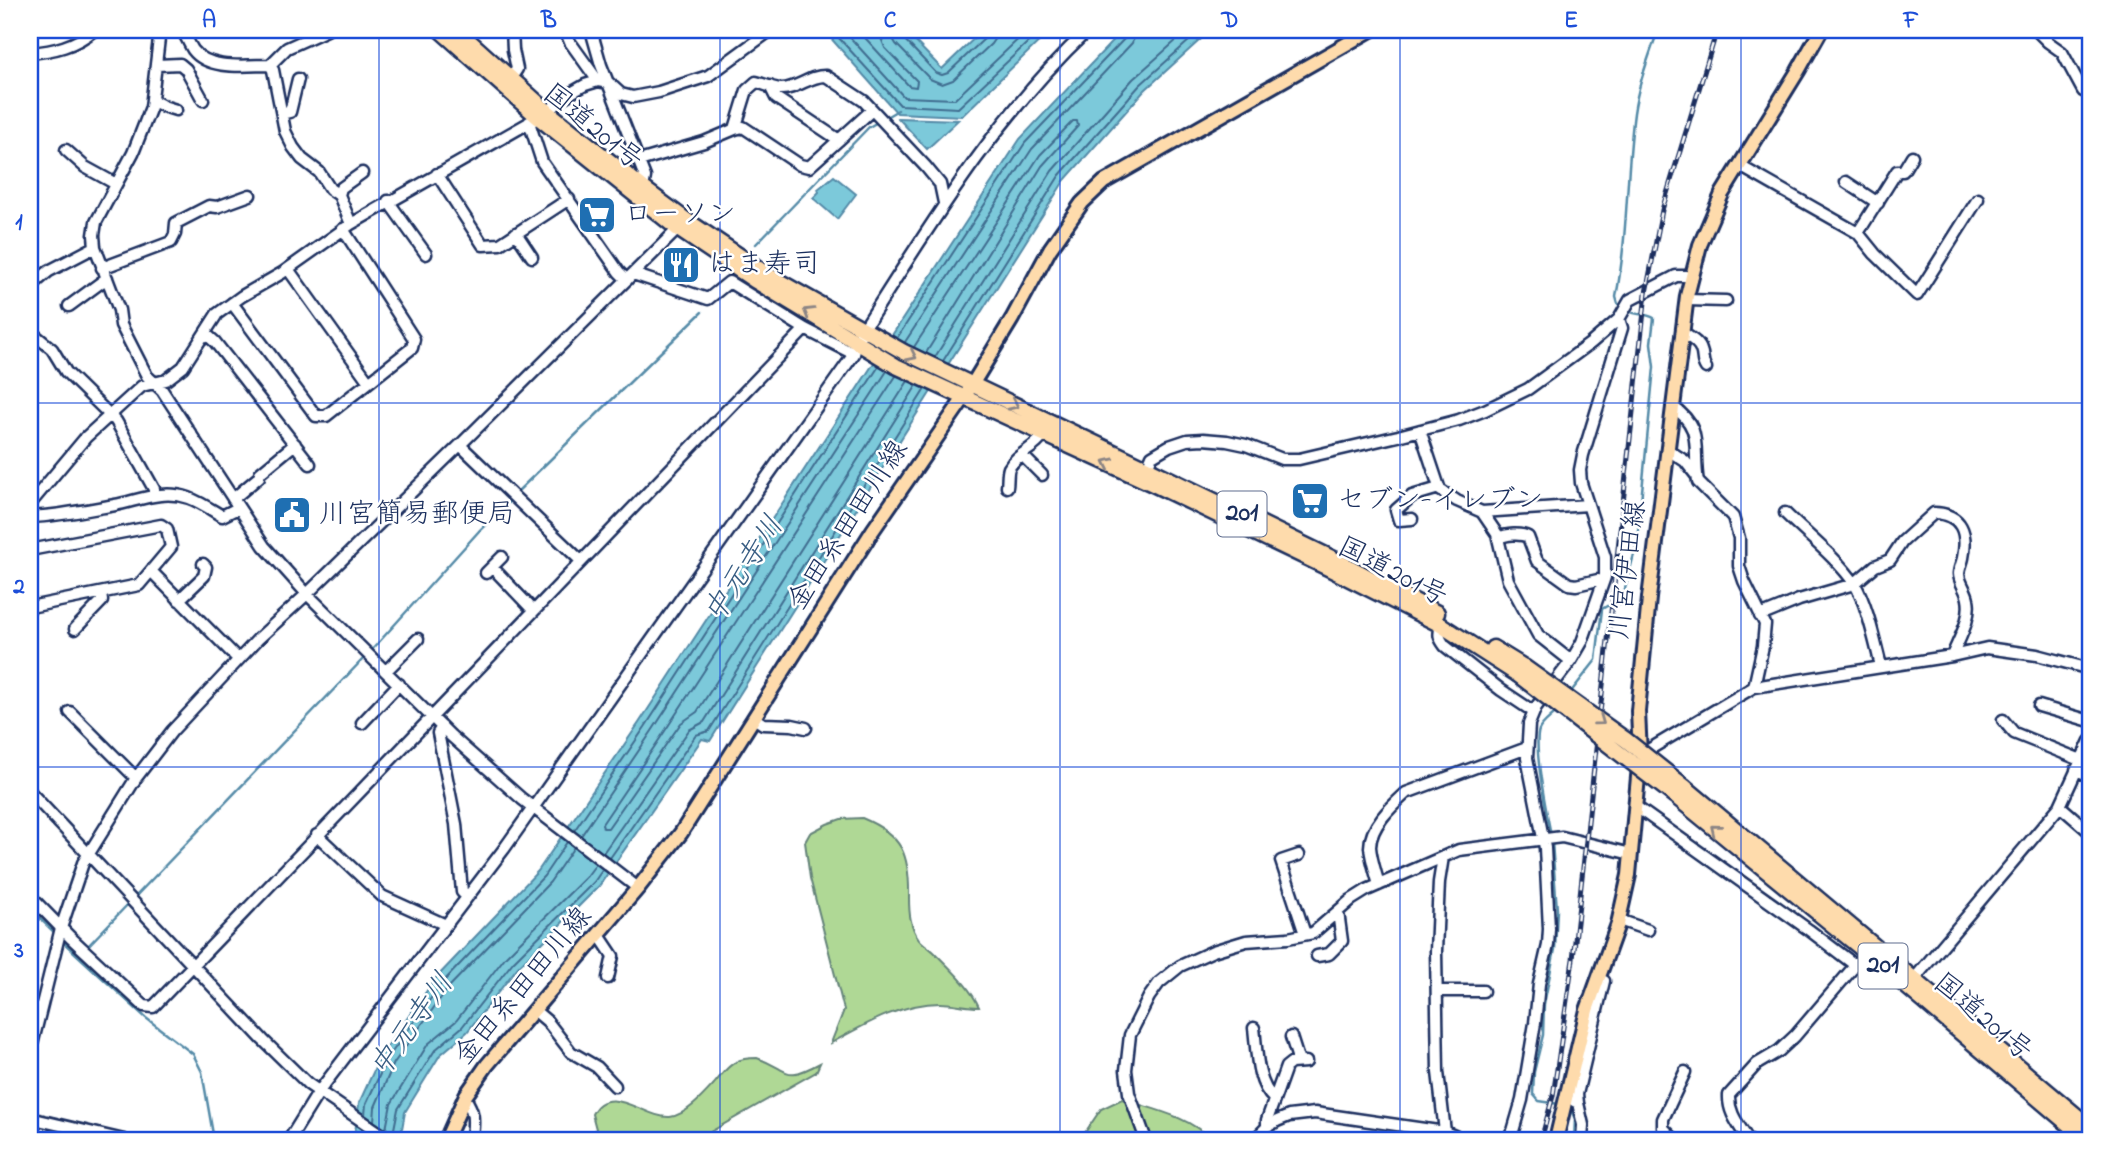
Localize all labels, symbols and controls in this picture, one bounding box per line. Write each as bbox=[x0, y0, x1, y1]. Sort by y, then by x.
text: A bbox=[202, 5, 216, 38]
text: B bbox=[540, 5, 557, 38]
text: C bbox=[884, 5, 897, 38]
text: D bbox=[1221, 5, 1238, 38]
text: E bbox=[1564, 5, 1578, 38]
text: F bbox=[1903, 5, 1919, 38]
street label: 国道201号 bbox=[533, 75, 651, 181]
supermarket icon: ローソン bbox=[576, 194, 618, 236]
place label: ローソン bbox=[624, 195, 736, 236]
text: 1 bbox=[15, 207, 23, 240]
restaurant icon: はま寿司 bbox=[660, 244, 702, 286]
place label: はま寿司 bbox=[708, 245, 820, 286]
one-way arrow bbox=[802, 308, 815, 321]
one-way arrow bbox=[905, 348, 917, 362]
one-way arrow bbox=[1007, 397, 1019, 411]
street label: 金田糸田田川線 bbox=[778, 433, 920, 619]
one-way arrow bbox=[1103, 458, 1115, 472]
supermarket icon: セブン-イレブン bbox=[1289, 480, 1331, 522]
place label: セブン-イレブン bbox=[1337, 481, 1544, 522]
road number: 201 bbox=[1218, 492, 1266, 536]
public building icon: 川宮簡易郵便局 bbox=[271, 494, 313, 536]
place label: 川宮簡易郵便局 bbox=[319, 495, 515, 536]
street label: 川宮伊田線 bbox=[1600, 498, 1658, 642]
water label: 中元寺川 bbox=[694, 508, 796, 632]
street label: 国道201号 bbox=[1330, 528, 1454, 618]
text: 2 bbox=[12, 571, 25, 604]
one-way arrow bbox=[1592, 713, 1604, 726]
one-way arrow bbox=[1711, 825, 1724, 837]
street label: 金田糸田田川線 bbox=[445, 899, 603, 1075]
text: 3 bbox=[13, 935, 24, 968]
road number: 201 bbox=[1858, 944, 1908, 988]
street label: 国道201号 bbox=[1923, 964, 2041, 1072]
water label: 中元寺川 bbox=[360, 965, 466, 1087]

